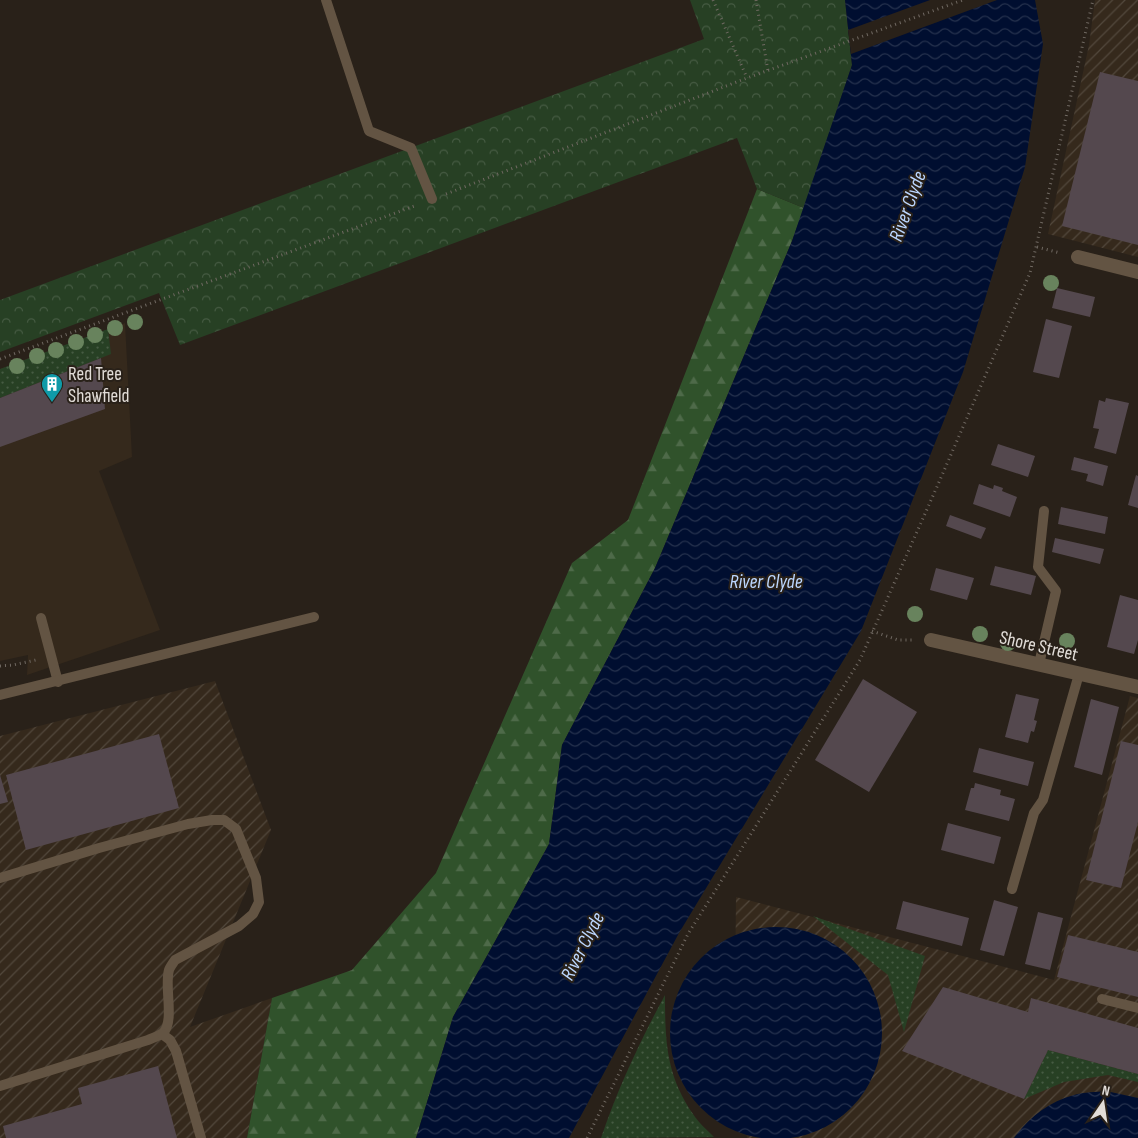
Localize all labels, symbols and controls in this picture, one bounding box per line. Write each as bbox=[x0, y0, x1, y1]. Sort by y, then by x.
water label: River Clyde bbox=[884, 168, 932, 245]
place label: Red Tree Shawfield bbox=[68, 363, 130, 408]
building icon: Red Tree Shawfield bbox=[40, 372, 64, 403]
water label: River Clyde bbox=[729, 570, 803, 594]
street label: Shore Street bbox=[997, 626, 1080, 667]
water label: River Clyde bbox=[556, 908, 610, 984]
north arrow bbox=[1078, 1078, 1128, 1128]
text: N bbox=[1100, 1082, 1111, 1100]

